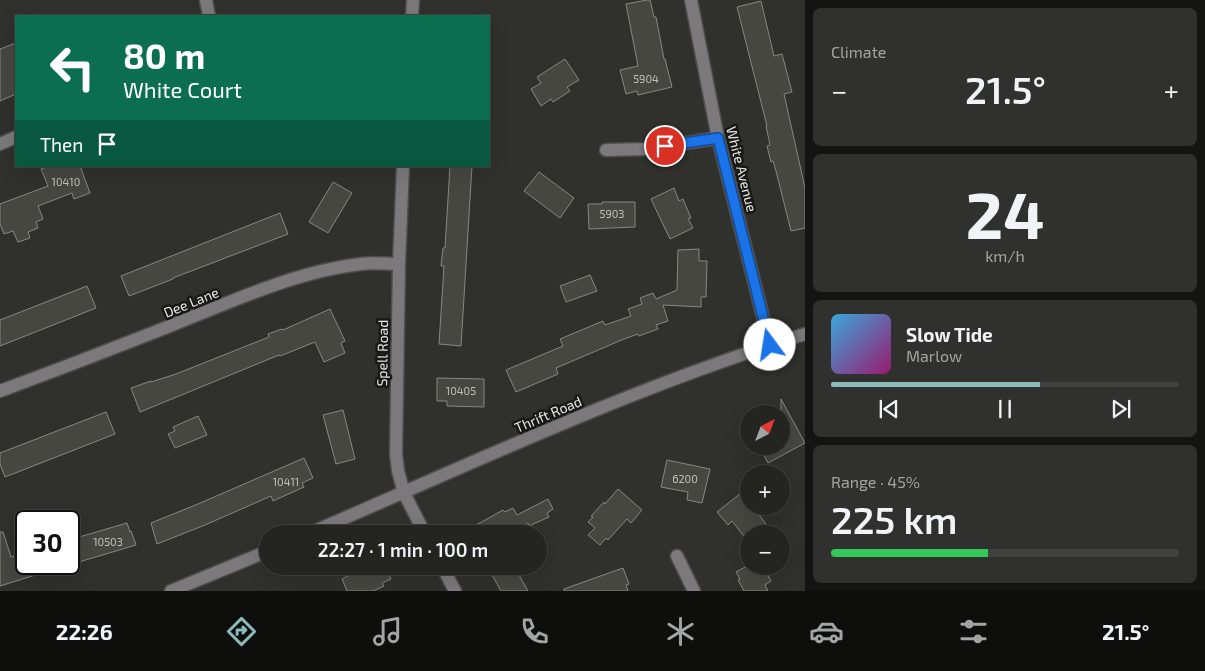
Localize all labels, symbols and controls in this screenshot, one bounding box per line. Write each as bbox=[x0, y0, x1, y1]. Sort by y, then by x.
text: 80 m bbox=[123, 34, 205, 76]
icon: left bbox=[40, 35, 105, 100]
text: Climate bbox=[831, 42, 886, 61]
text: 21.5° bbox=[965, 66, 1046, 112]
house number: 5904 bbox=[633, 72, 659, 85]
text: − bbox=[831, 73, 847, 107]
text: + bbox=[1164, 73, 1179, 107]
text: White Court bbox=[123, 76, 242, 102]
pin bbox=[644, 125, 686, 167]
street label: White Avenue bbox=[723, 125, 761, 213]
icon: arrive bbox=[93, 130, 121, 158]
icon: arrive bbox=[651, 132, 679, 160]
text: Then bbox=[40, 133, 83, 156]
text: 24 bbox=[965, 174, 1045, 252]
house number: 10410 bbox=[52, 175, 80, 188]
house number: 5903 bbox=[600, 207, 624, 220]
text: km/h bbox=[985, 246, 1025, 265]
street label: Dee Lane bbox=[161, 283, 221, 321]
position arrow bbox=[743, 318, 795, 370]
street label: Spell Road bbox=[373, 319, 391, 387]
text: Slow Tide bbox=[906, 323, 993, 346]
text: Marlow bbox=[906, 346, 962, 365]
house number: 10405 bbox=[446, 384, 476, 397]
street label: Thrift Road bbox=[512, 392, 584, 436]
icon: previous bbox=[875, 395, 903, 423]
icon: pause bbox=[991, 395, 1019, 423]
icon: next bbox=[1107, 395, 1135, 423]
north arrow bbox=[740, 405, 790, 455]
map controls bbox=[740, 405, 790, 575]
button: + bbox=[740, 465, 790, 515]
house number: 6200 bbox=[672, 472, 698, 485]
text: Range · 45% bbox=[831, 472, 920, 491]
house number: 10411 bbox=[273, 475, 299, 488]
text: 225 km bbox=[831, 496, 957, 542]
speed limit sign: 30 bbox=[15, 510, 80, 575]
button: − bbox=[740, 525, 790, 575]
house number: 10503 bbox=[93, 535, 123, 548]
text: 22:27 · 1 min · 100 m bbox=[318, 538, 488, 561]
icon: directions bbox=[224, 614, 259, 649]
icon: music bbox=[370, 614, 405, 649]
icon: phone bbox=[517, 614, 552, 649]
icon: climate bbox=[663, 614, 698, 649]
icon: car bbox=[809, 614, 844, 649]
icon: filters bbox=[956, 614, 991, 649]
text: 22:26 bbox=[56, 618, 113, 644]
text: 21.5° bbox=[1102, 618, 1149, 644]

